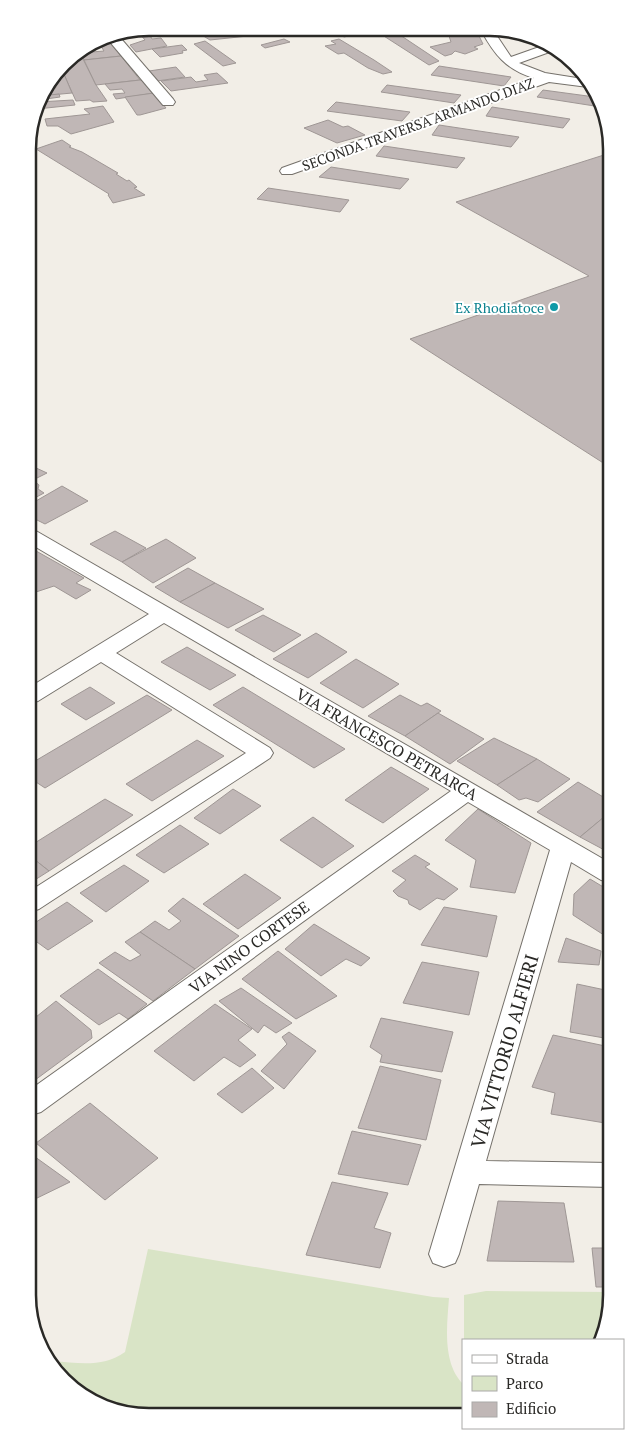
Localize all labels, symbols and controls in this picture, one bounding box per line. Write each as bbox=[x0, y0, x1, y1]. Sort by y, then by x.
street label: SECONDA TRAVERSA ARMANDO DIAZ bbox=[299, 73, 537, 175]
place label: Ex Rhodiatoce bbox=[455, 298, 544, 317]
marker: Ex Rhodiatoce bbox=[548, 301, 560, 313]
street label: VIA FRANCESCO PETRARCA bbox=[292, 683, 482, 805]
street label: VIA NINO CORTESE bbox=[184, 896, 314, 998]
street label: VIA VITTORIO ALFIERI bbox=[464, 951, 544, 1151]
legend bbox=[462, 1339, 624, 1429]
text: Strada bbox=[506, 1348, 549, 1368]
text: Parco bbox=[506, 1373, 543, 1393]
text: Edificio bbox=[506, 1398, 556, 1418]

